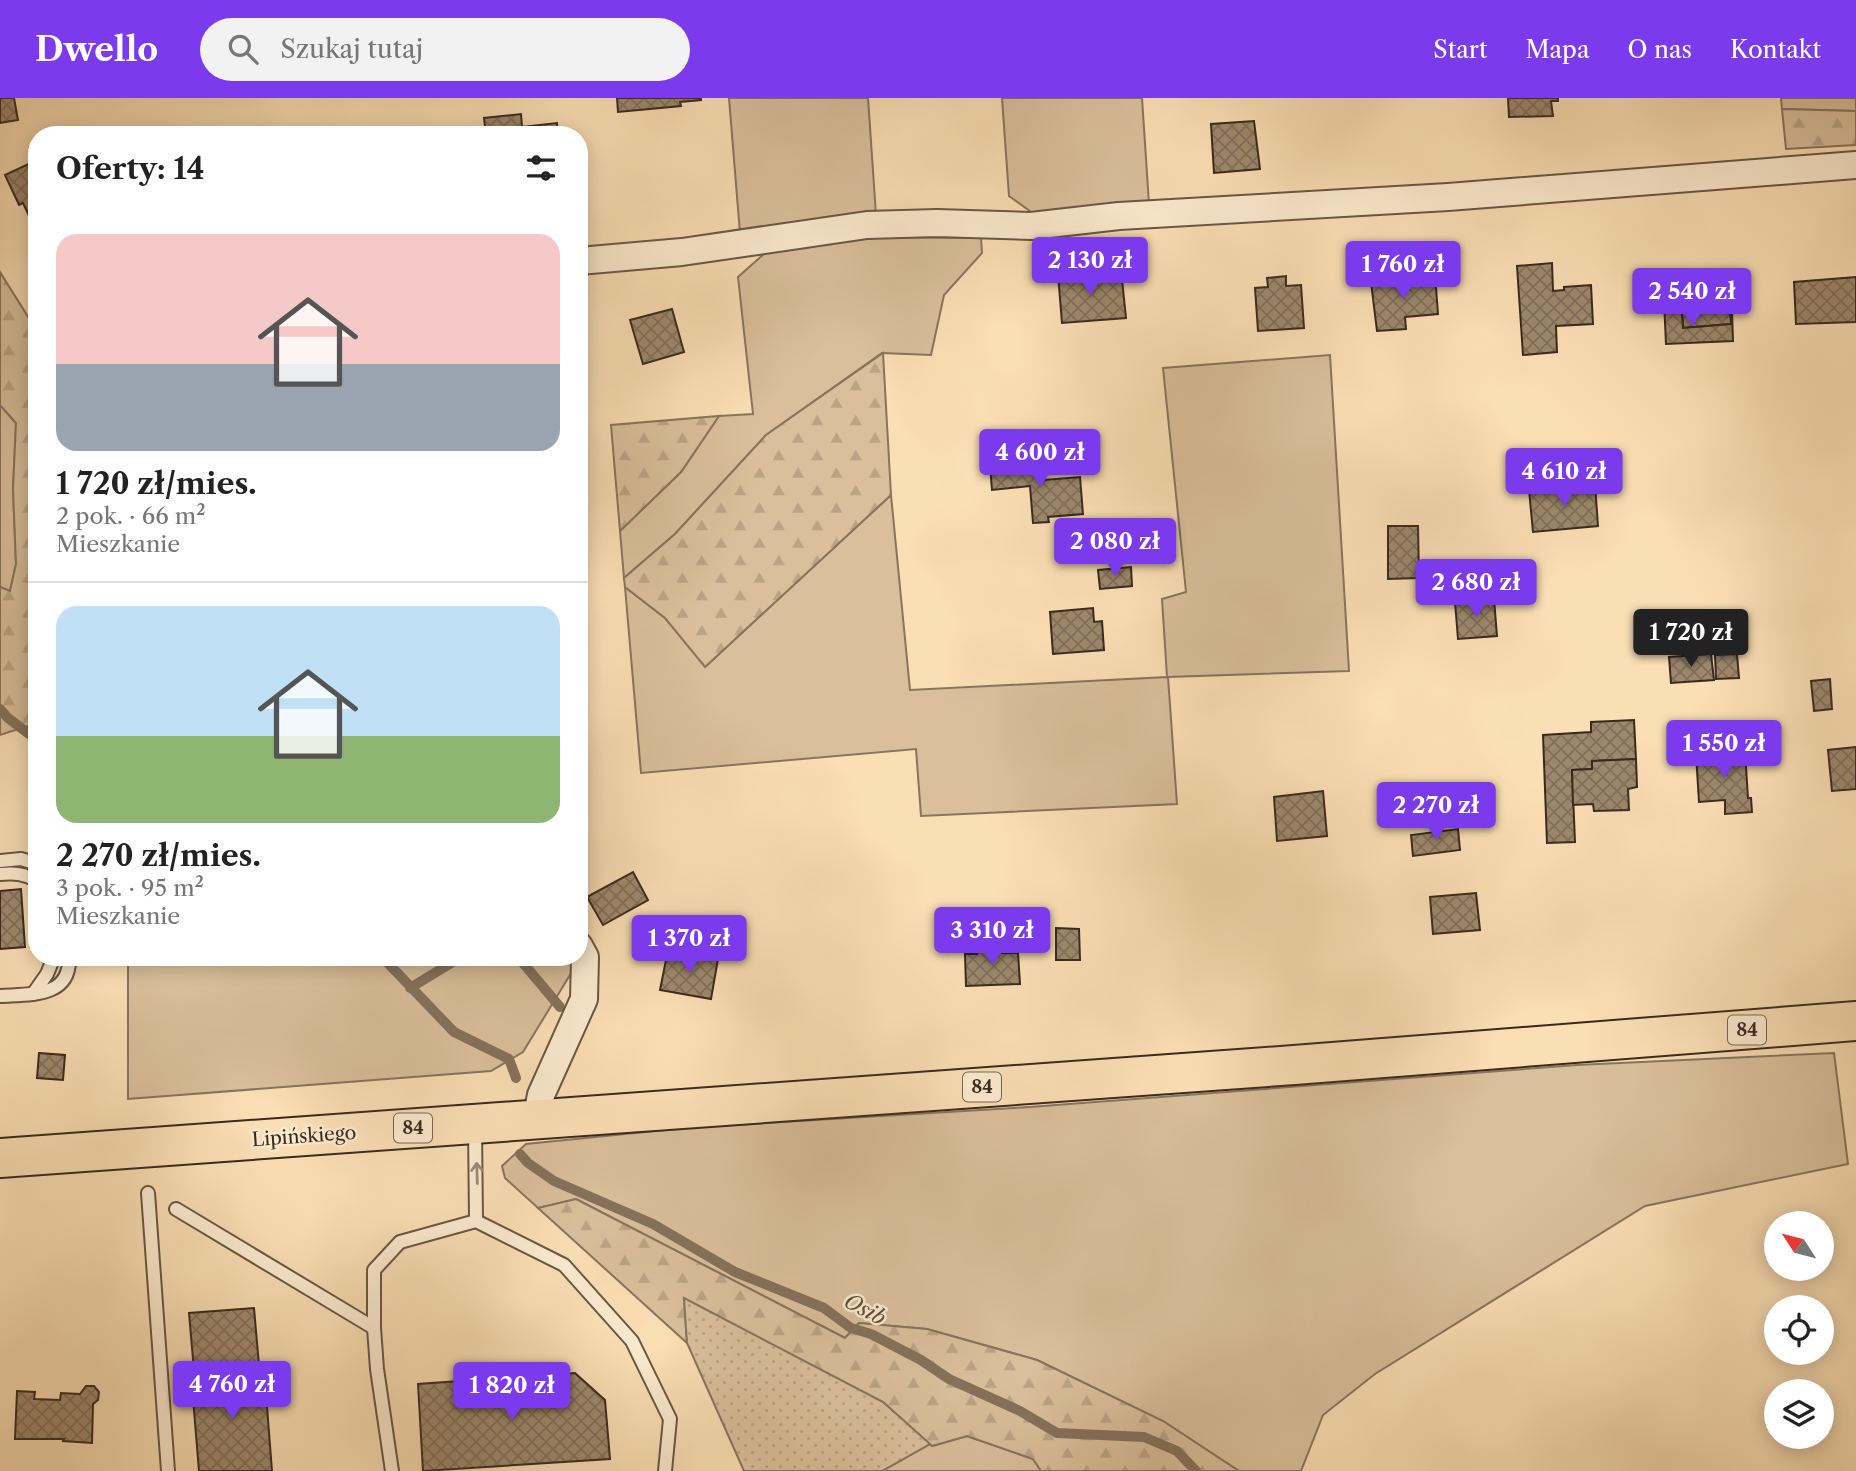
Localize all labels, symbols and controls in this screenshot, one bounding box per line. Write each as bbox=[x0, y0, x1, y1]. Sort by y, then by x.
search box bbox=[200, 18, 690, 81]
text: Dwello bbox=[35, 29, 158, 70]
icon: search bbox=[224, 30, 262, 68]
text: Szukaj tutaj bbox=[280, 33, 423, 65]
text: Start bbox=[1433, 35, 1487, 64]
text: Mapa bbox=[1525, 35, 1590, 64]
text: O nas bbox=[1628, 35, 1692, 64]
text: Kontakt bbox=[1730, 35, 1821, 64]
icon: filters bbox=[522, 149, 560, 187]
text: Oferty: 14 bbox=[56, 150, 204, 187]
pin: 2 130 zł bbox=[1018, 238, 1162, 297]
pin: 1 760 zł bbox=[1331, 242, 1475, 301]
text: 2 130 zł bbox=[1048, 246, 1132, 274]
text: 1 760 zł bbox=[1362, 250, 1444, 278]
pin: 2 540 zł bbox=[1620, 268, 1764, 328]
text: 2 540 zł bbox=[1648, 277, 1736, 305]
icon: home bbox=[245, 279, 371, 405]
pin: 4 600 zł bbox=[968, 430, 1112, 489]
text: 4 600 zł bbox=[995, 438, 1085, 466]
pin: 4 610 zł bbox=[1492, 448, 1636, 508]
text: 4 610 zł bbox=[1522, 457, 1606, 485]
text: 1 720 zł/mies. bbox=[56, 465, 257, 502]
text: 2 pok. · 66 m² bbox=[56, 502, 206, 530]
pin: 2 080 zł bbox=[1043, 518, 1187, 578]
text: 2 080 zł bbox=[1070, 527, 1160, 555]
text: Mieszkanie bbox=[56, 530, 180, 558]
pin: 2 680 zł bbox=[1404, 560, 1548, 619]
text: 2 680 zł bbox=[1432, 568, 1520, 596]
pin: 1 720 zł bbox=[1619, 610, 1763, 669]
text: 1 720 zł bbox=[1649, 618, 1733, 646]
icon: home bbox=[245, 651, 371, 777]
pin: 1 550 zł bbox=[1652, 720, 1796, 780]
text: 1 550 zł bbox=[1682, 729, 1766, 757]
pin: 2 270 zł bbox=[1364, 782, 1508, 842]
text: 2 270 zł bbox=[1393, 791, 1479, 819]
text: 2 270 zł/mies. bbox=[56, 837, 261, 874]
text: 3 pok. · 95 m² bbox=[56, 874, 204, 902]
text: Mieszkanie bbox=[56, 902, 180, 930]
pin: 3 310 zł bbox=[920, 908, 1064, 967]
pin: 1 370 zł bbox=[617, 916, 761, 975]
text: 3 310 zł bbox=[950, 916, 1034, 944]
text: 1 370 zł bbox=[648, 924, 730, 952]
road number: 84 bbox=[1728, 1015, 1766, 1044]
road number: 84 bbox=[963, 1072, 1001, 1102]
road number: 84 bbox=[394, 1113, 432, 1142]
street label: Lipińskiego bbox=[251, 1121, 357, 1151]
one-way arrow bbox=[470, 1161, 483, 1184]
north arrow bbox=[1764, 1211, 1834, 1281]
map controls bbox=[1764, 1211, 1834, 1449]
water label: Osib bbox=[840, 1288, 890, 1330]
button: locate bbox=[1764, 1295, 1834, 1365]
pin: 4 760 zł bbox=[160, 1362, 304, 1421]
pin: 1 820 zł bbox=[440, 1362, 584, 1422]
text: 4 760 zł bbox=[189, 1370, 275, 1398]
text: 1 820 zł bbox=[469, 1371, 555, 1399]
button: layers bbox=[1764, 1379, 1834, 1449]

